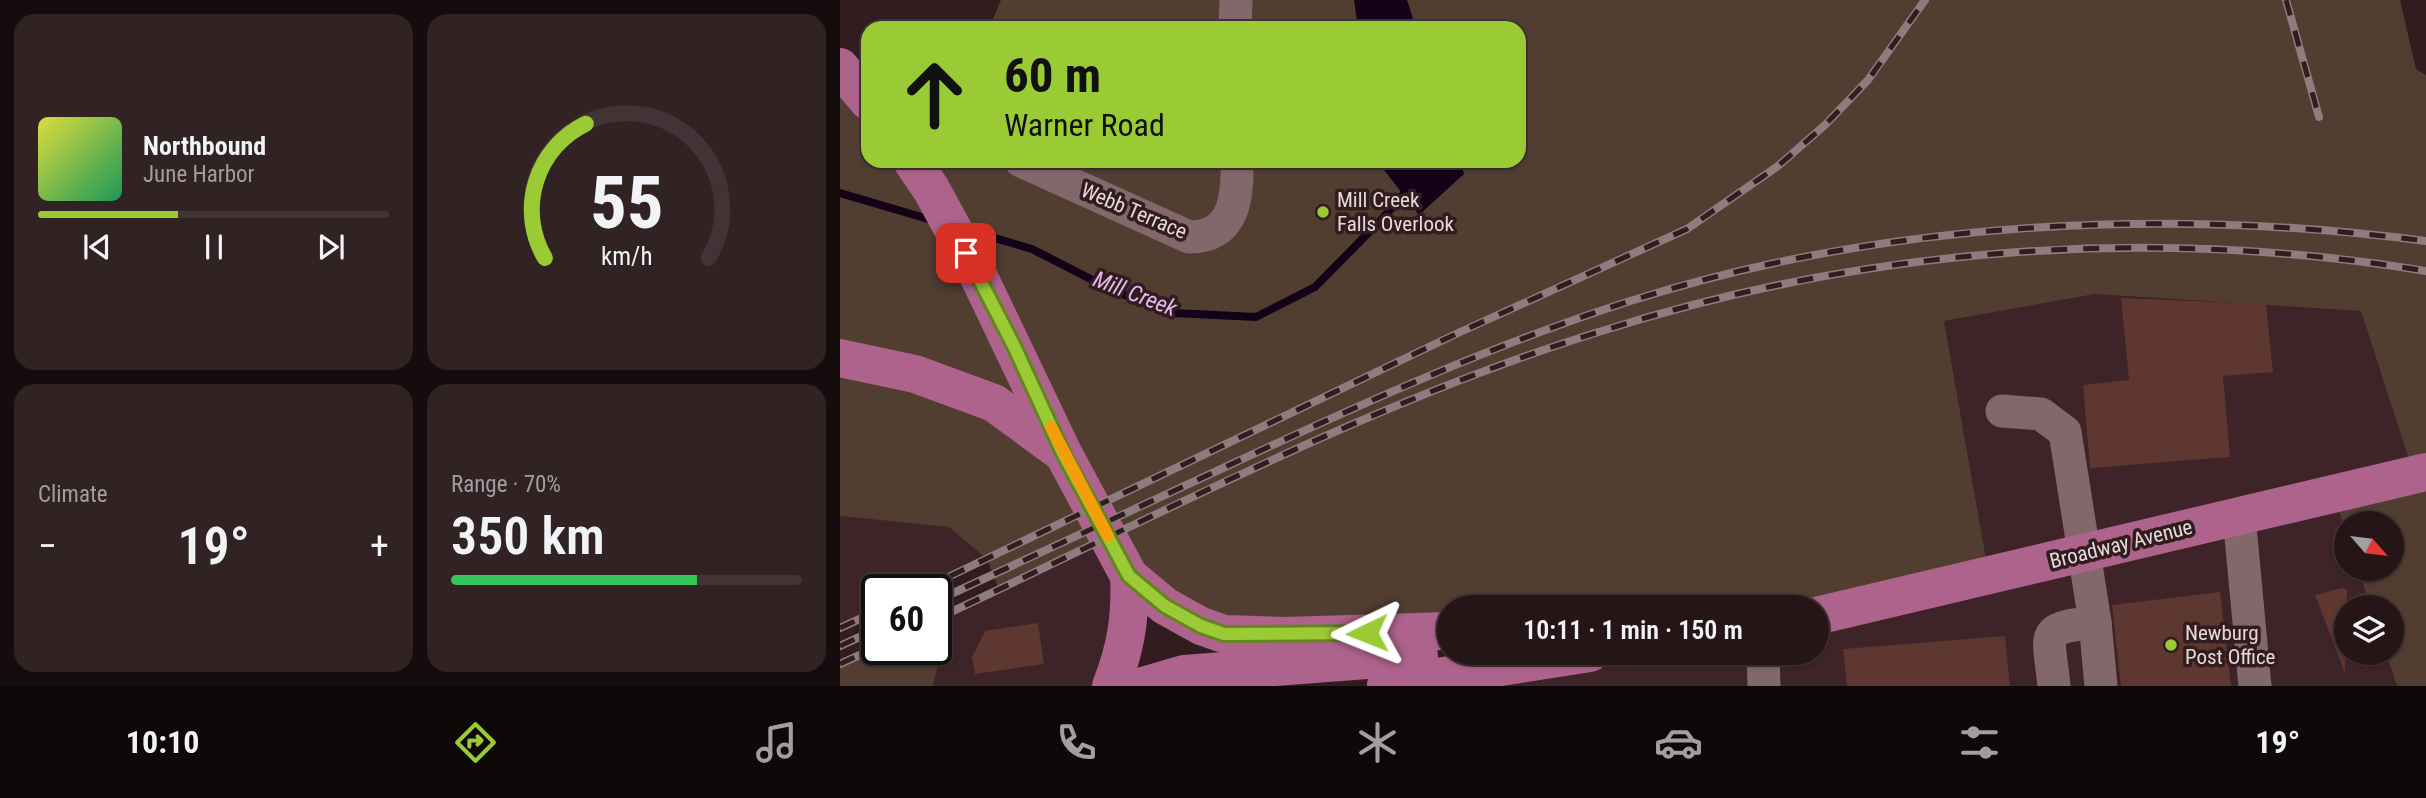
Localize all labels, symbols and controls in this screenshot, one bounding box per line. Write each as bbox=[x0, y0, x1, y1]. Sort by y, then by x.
text: 60 m bbox=[1004, 47, 1101, 104]
icon: ahead bbox=[889, 49, 980, 140]
text: Warner Road bbox=[1004, 106, 1165, 144]
text: Northbound bbox=[143, 131, 266, 161]
text: 55 bbox=[590, 160, 663, 246]
text: June Harbor bbox=[143, 161, 255, 188]
street label: Webb Terrace bbox=[1078, 178, 1191, 244]
place label: Mill Creek Falls Overlook bbox=[1337, 188, 1454, 236]
marker: Mill Creek Falls Overlook bbox=[1315, 204, 1331, 220]
pin bbox=[936, 223, 996, 283]
icon: previous bbox=[78, 228, 116, 266]
icon: pause bbox=[195, 228, 233, 266]
icon: next bbox=[312, 228, 350, 266]
icon: arrive bbox=[947, 234, 985, 272]
text: km/h bbox=[601, 242, 652, 271]
water label: Mill Creek bbox=[1089, 266, 1182, 323]
text: Range · 70% bbox=[451, 471, 561, 498]
text: Climate bbox=[38, 481, 108, 508]
text: 350 km bbox=[451, 506, 605, 567]
north arrow bbox=[2334, 511, 2404, 581]
map controls bbox=[2334, 511, 2404, 665]
street label: Broadway Avenue bbox=[2047, 515, 2195, 573]
text: 19° bbox=[177, 516, 250, 577]
text: − bbox=[38, 524, 57, 568]
text: + bbox=[370, 524, 389, 568]
speed limit sign: 60 bbox=[861, 574, 952, 665]
button: layers bbox=[2334, 595, 2404, 665]
position arrow bbox=[1330, 596, 1404, 670]
text: 10:11 · 1 min · 150 m bbox=[1523, 615, 1743, 645]
place label: Newburg Post Office bbox=[2185, 621, 2276, 669]
marker: Newburg Post Office bbox=[2163, 637, 2179, 653]
icon: directions bbox=[451, 718, 500, 767]
icon: music bbox=[752, 718, 801, 767]
icon: phone bbox=[1052, 718, 1101, 767]
icon: climate bbox=[1353, 718, 1402, 767]
icon: car bbox=[1654, 718, 1703, 767]
icon: filters bbox=[1955, 718, 2004, 767]
text: 10:10 bbox=[126, 723, 199, 761]
text: 19° bbox=[2255, 723, 2300, 761]

